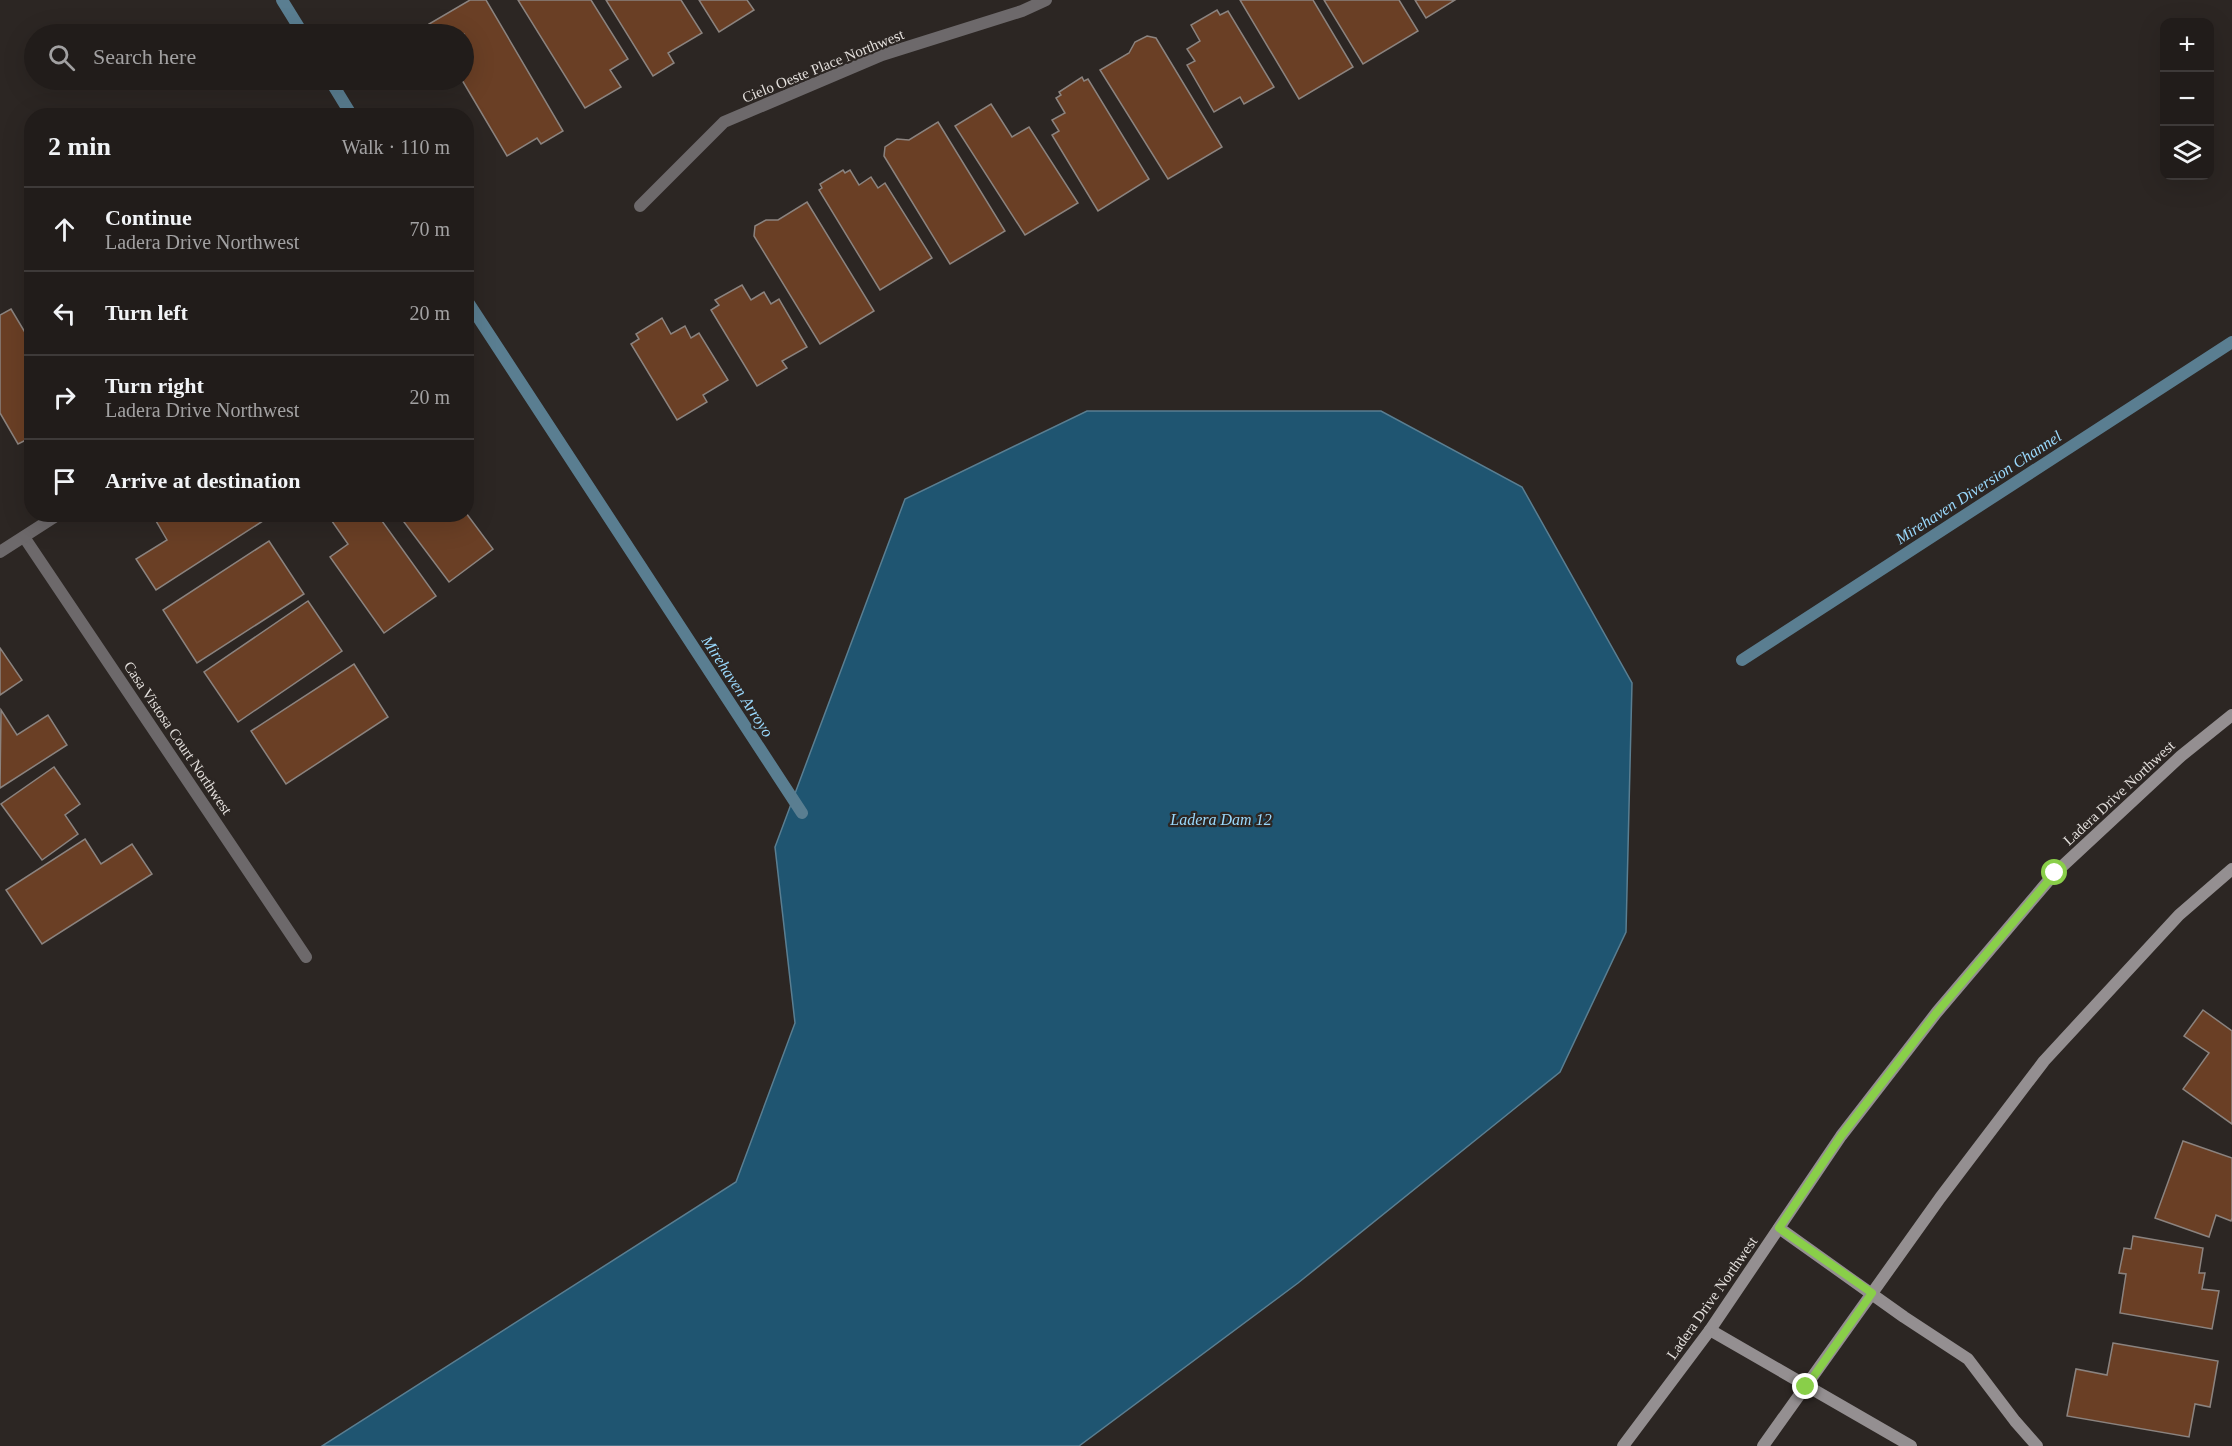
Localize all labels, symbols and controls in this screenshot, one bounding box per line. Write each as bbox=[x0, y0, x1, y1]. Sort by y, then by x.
map controls bbox=[2160, 18, 2214, 180]
button: + bbox=[2160, 18, 2214, 72]
search box bbox=[24, 24, 474, 90]
street label: Cielo Oeste Place Northwest bbox=[740, 26, 907, 106]
icon: search bbox=[45, 41, 78, 74]
text: Search here bbox=[93, 44, 196, 69]
button: − bbox=[2160, 72, 2214, 126]
button: layers bbox=[2160, 126, 2214, 180]
text: 2 min bbox=[48, 132, 111, 161]
text: Walk · 110 m bbox=[342, 136, 450, 158]
text: Continue bbox=[105, 205, 192, 230]
icon: ahead bbox=[48, 213, 81, 246]
text: 70 m bbox=[409, 218, 450, 240]
text: Ladera Drive Northwest bbox=[105, 231, 299, 253]
icon: left bbox=[48, 297, 81, 330]
text: Turn left bbox=[105, 300, 188, 325]
text: 20 m bbox=[409, 302, 450, 324]
text: Turn right bbox=[105, 373, 204, 398]
icon: right bbox=[48, 381, 81, 414]
text: 20 m bbox=[409, 386, 450, 408]
text: Ladera Drive Northwest bbox=[105, 399, 299, 421]
water label: Mirehaven Diversion Channel bbox=[1891, 427, 2065, 548]
icon: arrive bbox=[48, 465, 81, 498]
text: Arrive at destination bbox=[105, 468, 301, 493]
water label: Mirehaven Arroyo bbox=[697, 632, 777, 741]
street label: Casa Vistosa Court Northwest bbox=[121, 659, 236, 818]
street label: Ladera Drive Northwest bbox=[2060, 737, 2178, 849]
water label: Ladera Dam 12 bbox=[1169, 811, 1272, 828]
route start bbox=[2041, 859, 2067, 885]
street label: Ladera Drive Northwest bbox=[1664, 1233, 1761, 1362]
route end bbox=[1792, 1373, 1818, 1399]

